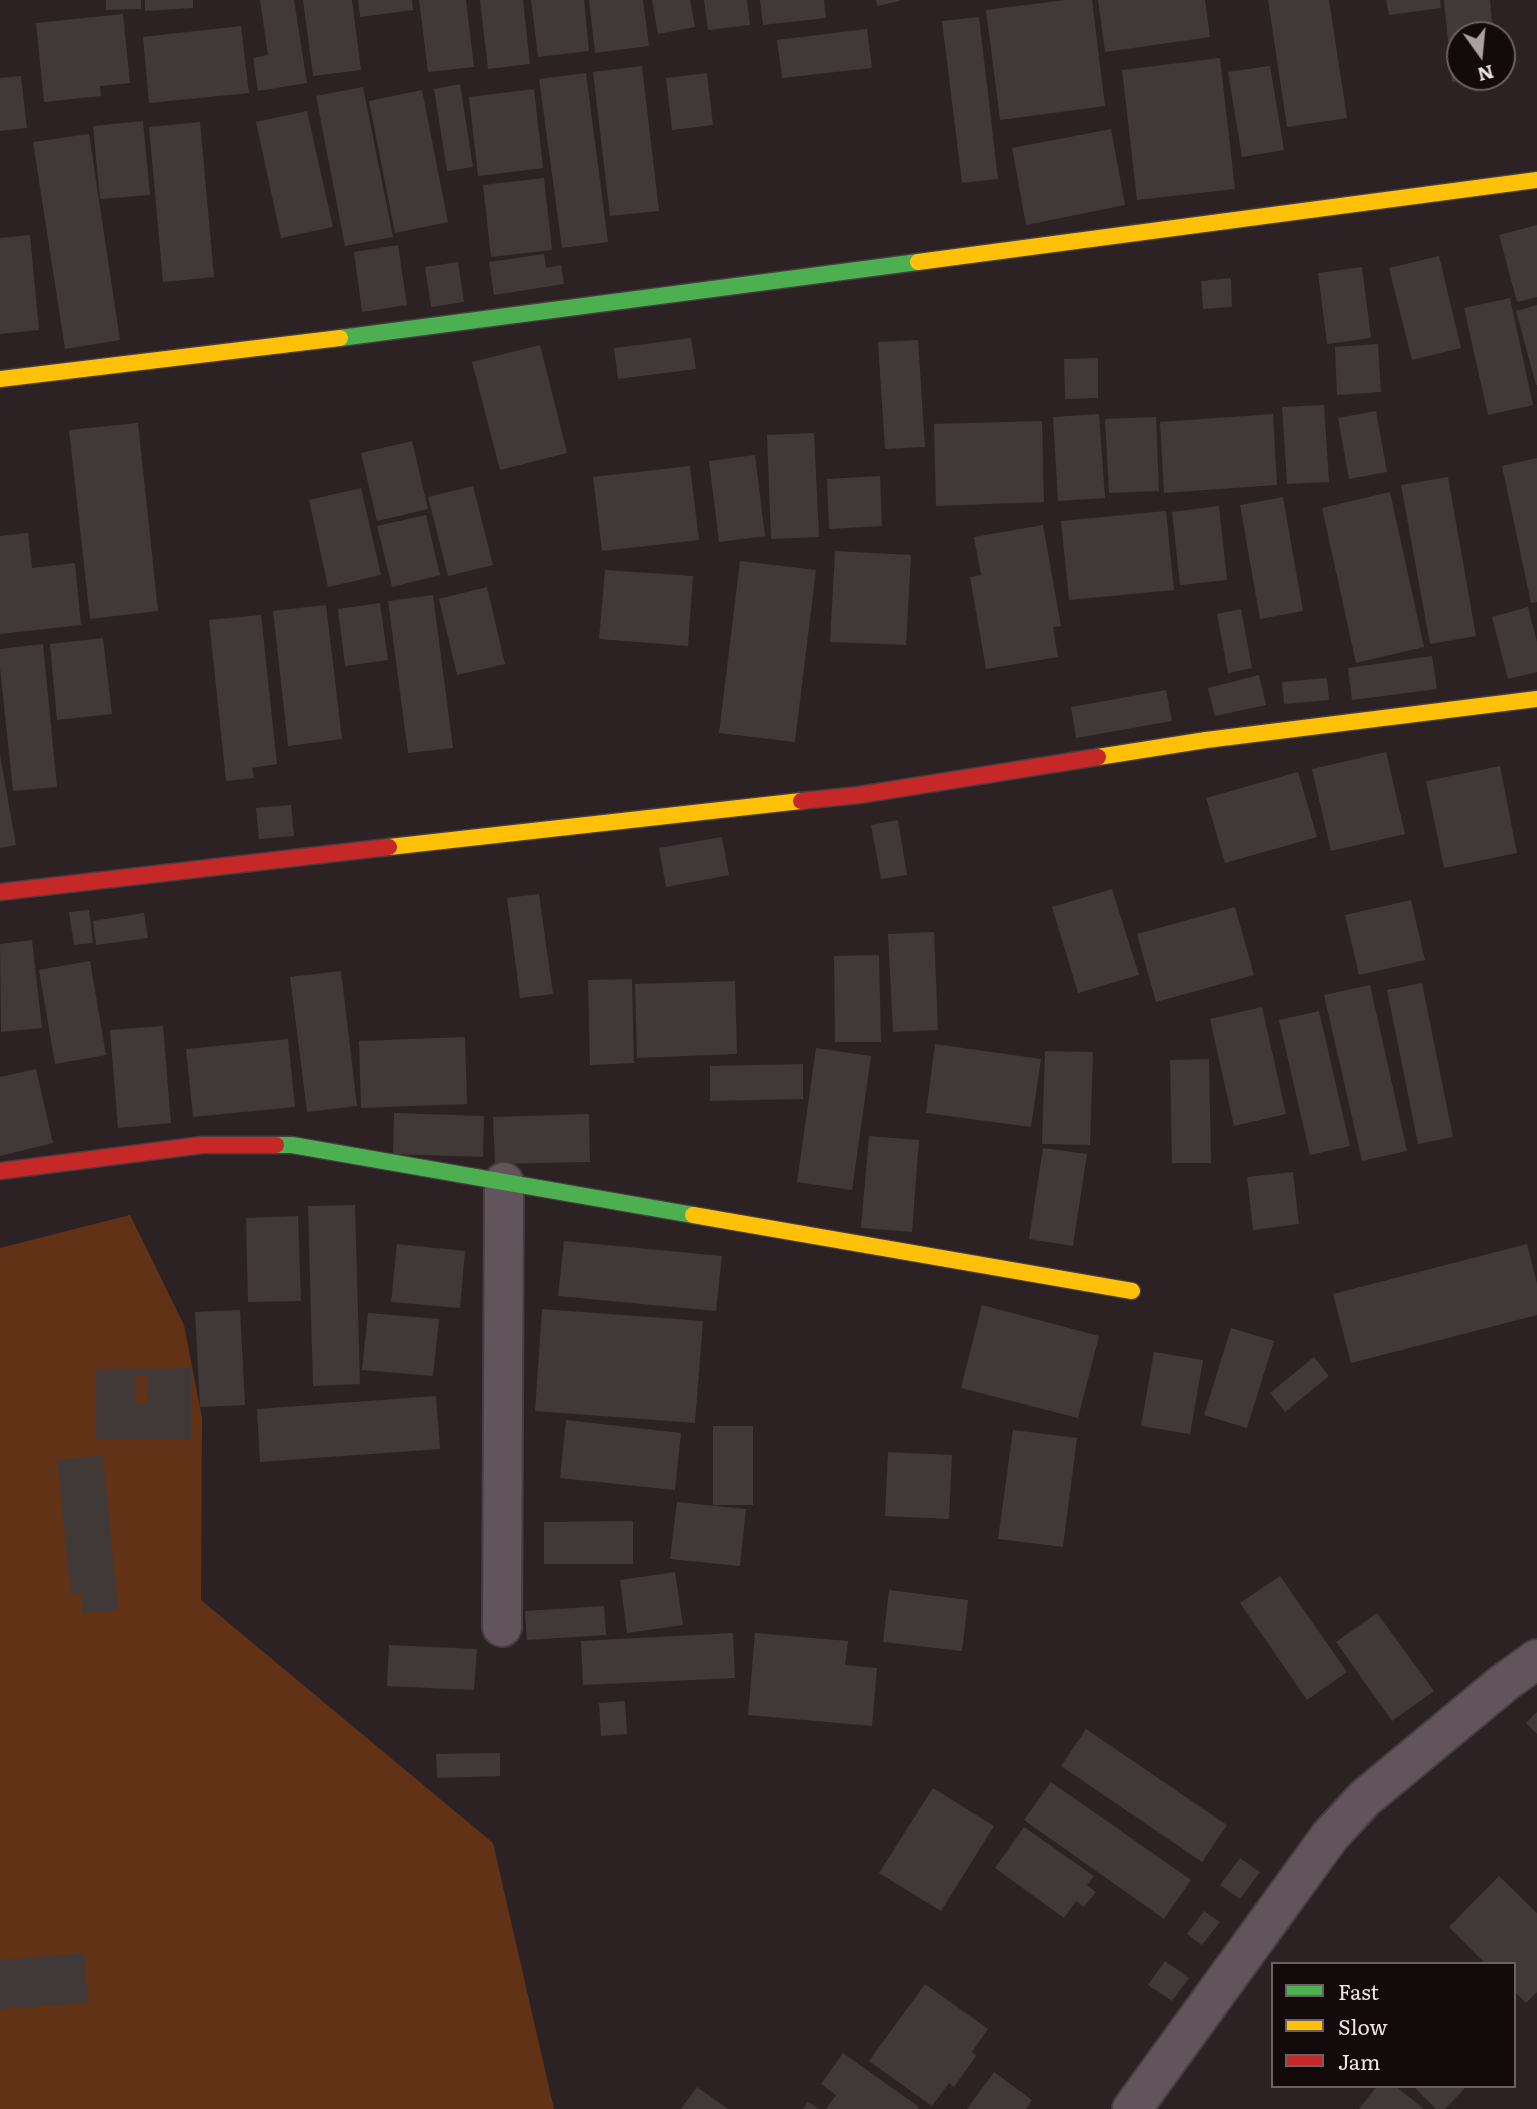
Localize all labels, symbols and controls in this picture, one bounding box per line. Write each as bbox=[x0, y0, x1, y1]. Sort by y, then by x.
north arrow bbox=[1446, 21, 1516, 91]
text: N bbox=[1475, 59, 1497, 90]
legend bbox=[1271, 1962, 1516, 2088]
text: Fast bbox=[1338, 1975, 1379, 2006]
text: Slow bbox=[1338, 2010, 1388, 2041]
text: Jam bbox=[1338, 2045, 1380, 2076]

